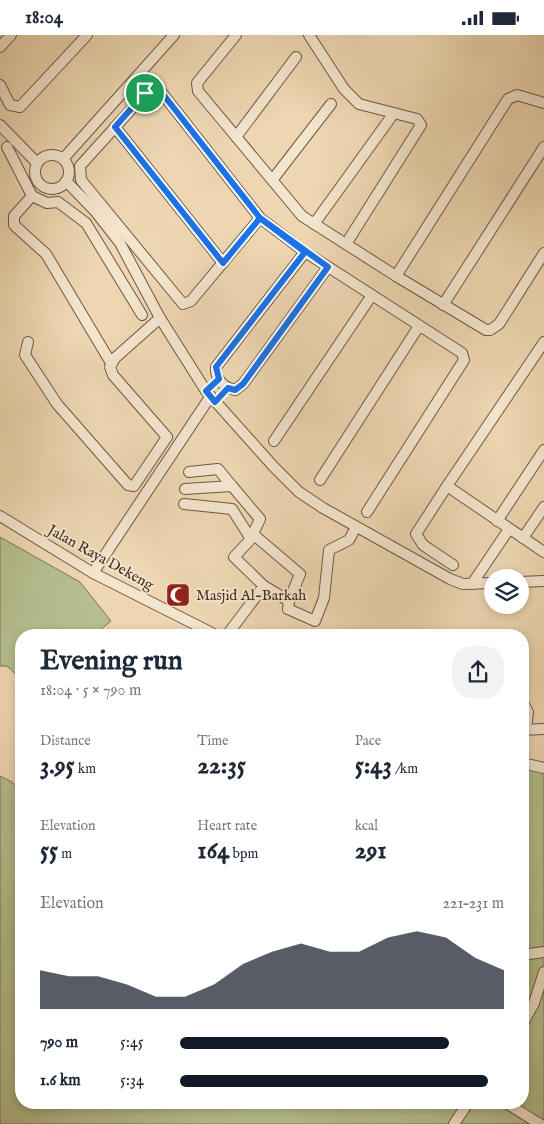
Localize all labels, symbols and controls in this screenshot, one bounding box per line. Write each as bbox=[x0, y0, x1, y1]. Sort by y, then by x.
text: 18:04 bbox=[25, 6, 63, 30]
pin bbox=[124, 72, 166, 114]
icon: arrive bbox=[131, 79, 159, 107]
street label: Jalan Raya Dekeng bbox=[43, 519, 158, 595]
map controls bbox=[484, 569, 529, 614]
button: layers bbox=[484, 569, 529, 614]
mosque icon: Masjid Al-Barkah bbox=[165, 582, 191, 608]
place label: Masjid Al-Barkah bbox=[196, 586, 306, 605]
text: Evening run bbox=[40, 644, 183, 679]
button: share bbox=[452, 646, 504, 698]
text: 18:04 · 5 × 790 m bbox=[40, 681, 141, 701]
text: Distance bbox=[40, 732, 91, 750]
text: Time bbox=[197, 732, 228, 750]
text: Pace bbox=[355, 732, 381, 750]
text: 3.95 bbox=[40, 750, 75, 782]
text: 22:35 bbox=[197, 750, 246, 782]
text: 5:43 bbox=[355, 750, 392, 782]
text: km bbox=[75, 760, 96, 778]
text: /km bbox=[392, 760, 418, 778]
text: Elevation bbox=[40, 817, 96, 835]
text: Heart rate bbox=[197, 817, 257, 835]
text: kcal bbox=[355, 817, 378, 835]
text: 55 bbox=[40, 835, 58, 867]
text: 164 bbox=[197, 835, 229, 867]
text: 291 bbox=[355, 835, 387, 867]
text: m bbox=[58, 845, 72, 863]
text: bpm bbox=[229, 845, 258, 863]
text: Elevation bbox=[40, 894, 103, 914]
text: 221–231 m bbox=[442, 894, 504, 914]
text: 790 m bbox=[40, 1033, 78, 1053]
text: 5:45 bbox=[120, 1033, 144, 1053]
text: 1.6 km bbox=[40, 1071, 81, 1091]
text: 5:34 bbox=[120, 1071, 144, 1091]

